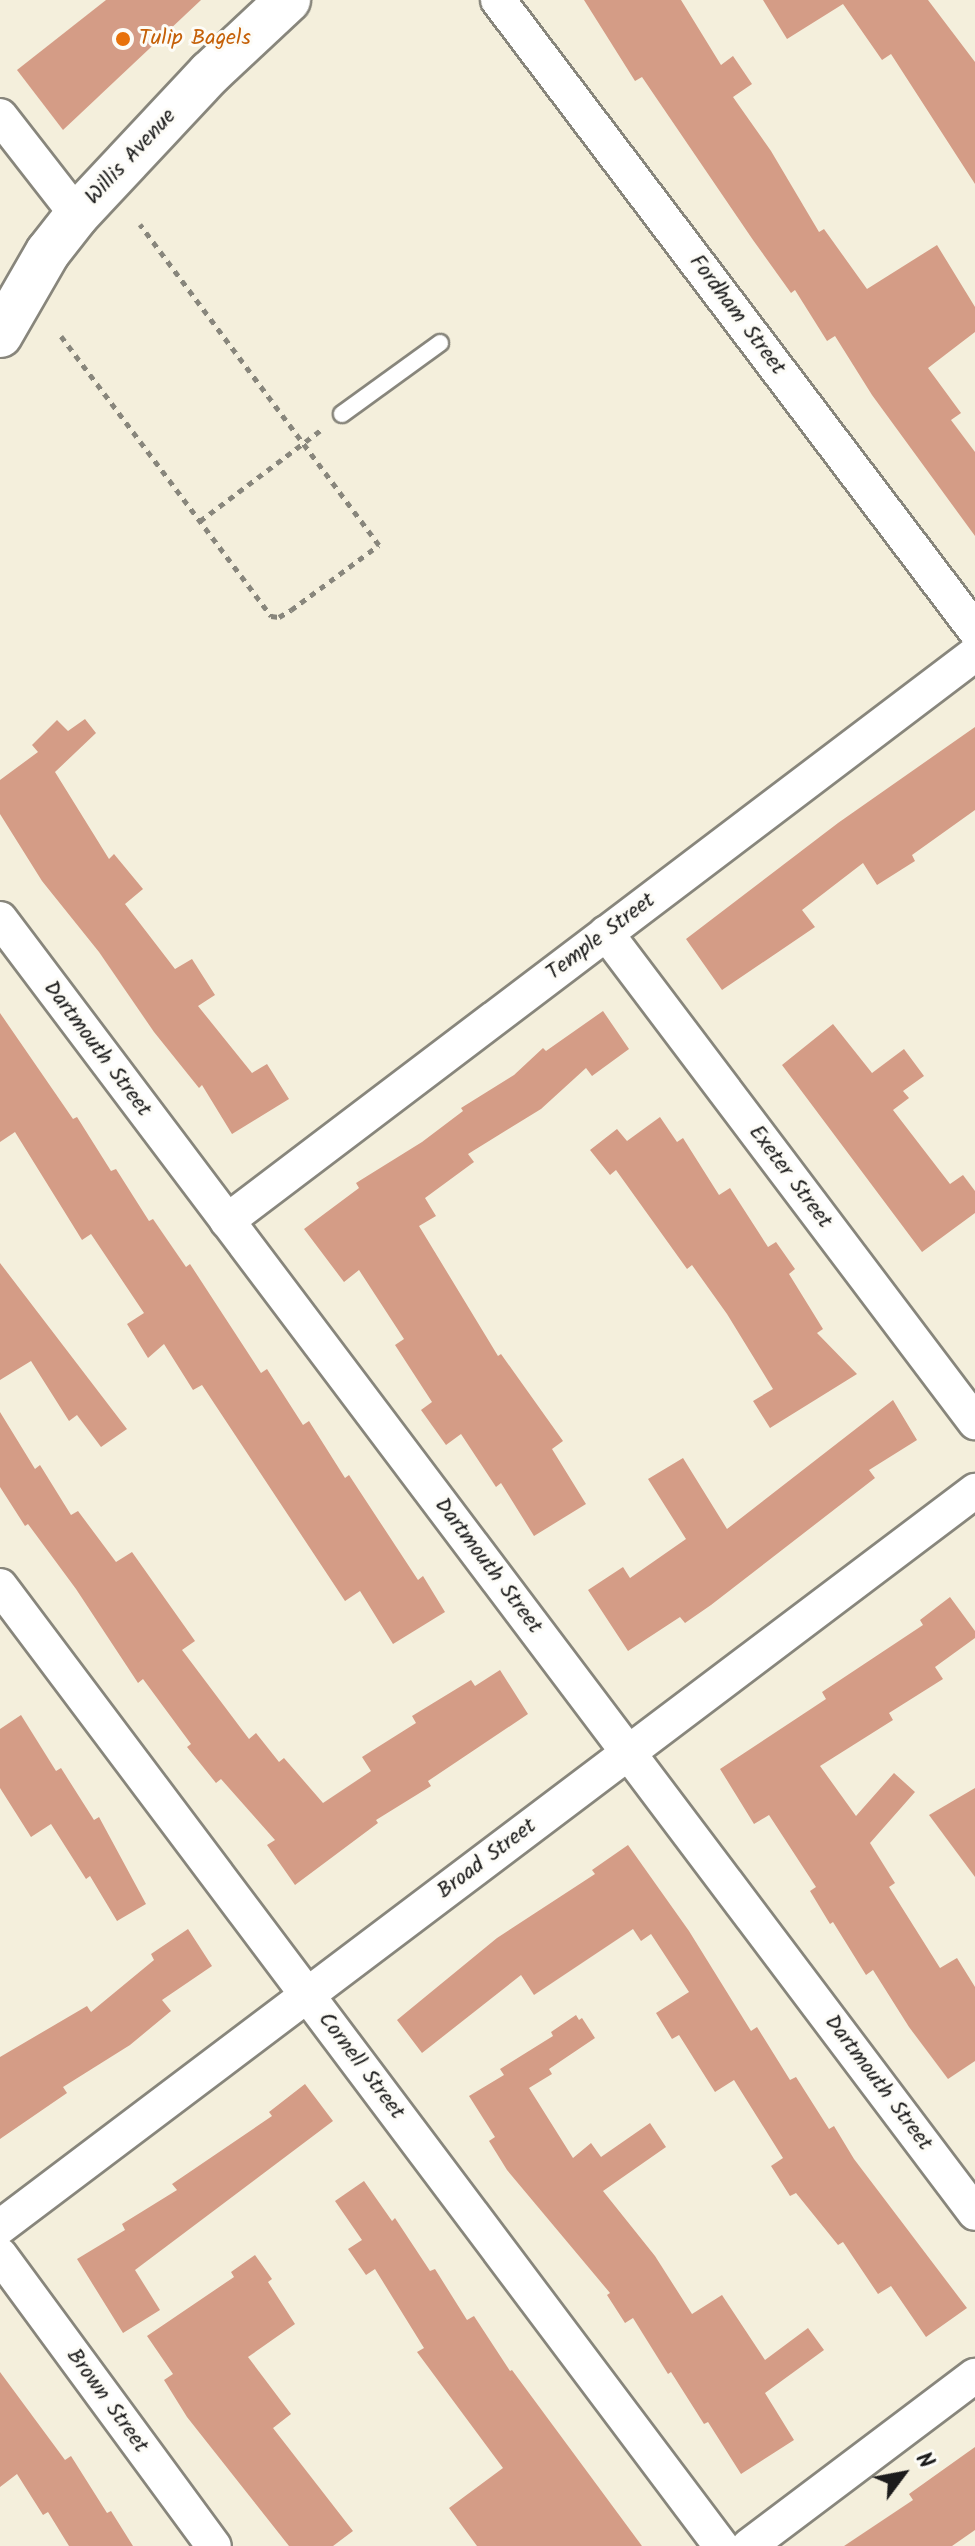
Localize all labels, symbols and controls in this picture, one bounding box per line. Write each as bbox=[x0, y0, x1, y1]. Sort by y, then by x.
place label: Tulip Bagels bbox=[139, 26, 251, 52]
marker: Tulip Bagels bbox=[114, 30, 132, 48]
street label: Willis Avenue bbox=[80, 104, 182, 210]
street label: Fordham Street bbox=[683, 250, 791, 380]
street label: Temple Street bbox=[541, 887, 661, 987]
street label: Dartmouth Street bbox=[37, 976, 157, 1122]
street label: Exeter Street bbox=[743, 1120, 837, 1234]
street label: Dartmouth Street bbox=[428, 1493, 548, 1639]
street label: Broad Street bbox=[432, 1813, 542, 1905]
street label: Cornell Street bbox=[312, 2007, 410, 2125]
street label: Dartmouth Street bbox=[818, 2010, 938, 2156]
street label: Brown Street bbox=[60, 2344, 154, 2458]
north arrow bbox=[863, 2434, 943, 2514]
text: N bbox=[905, 2446, 942, 2476]

